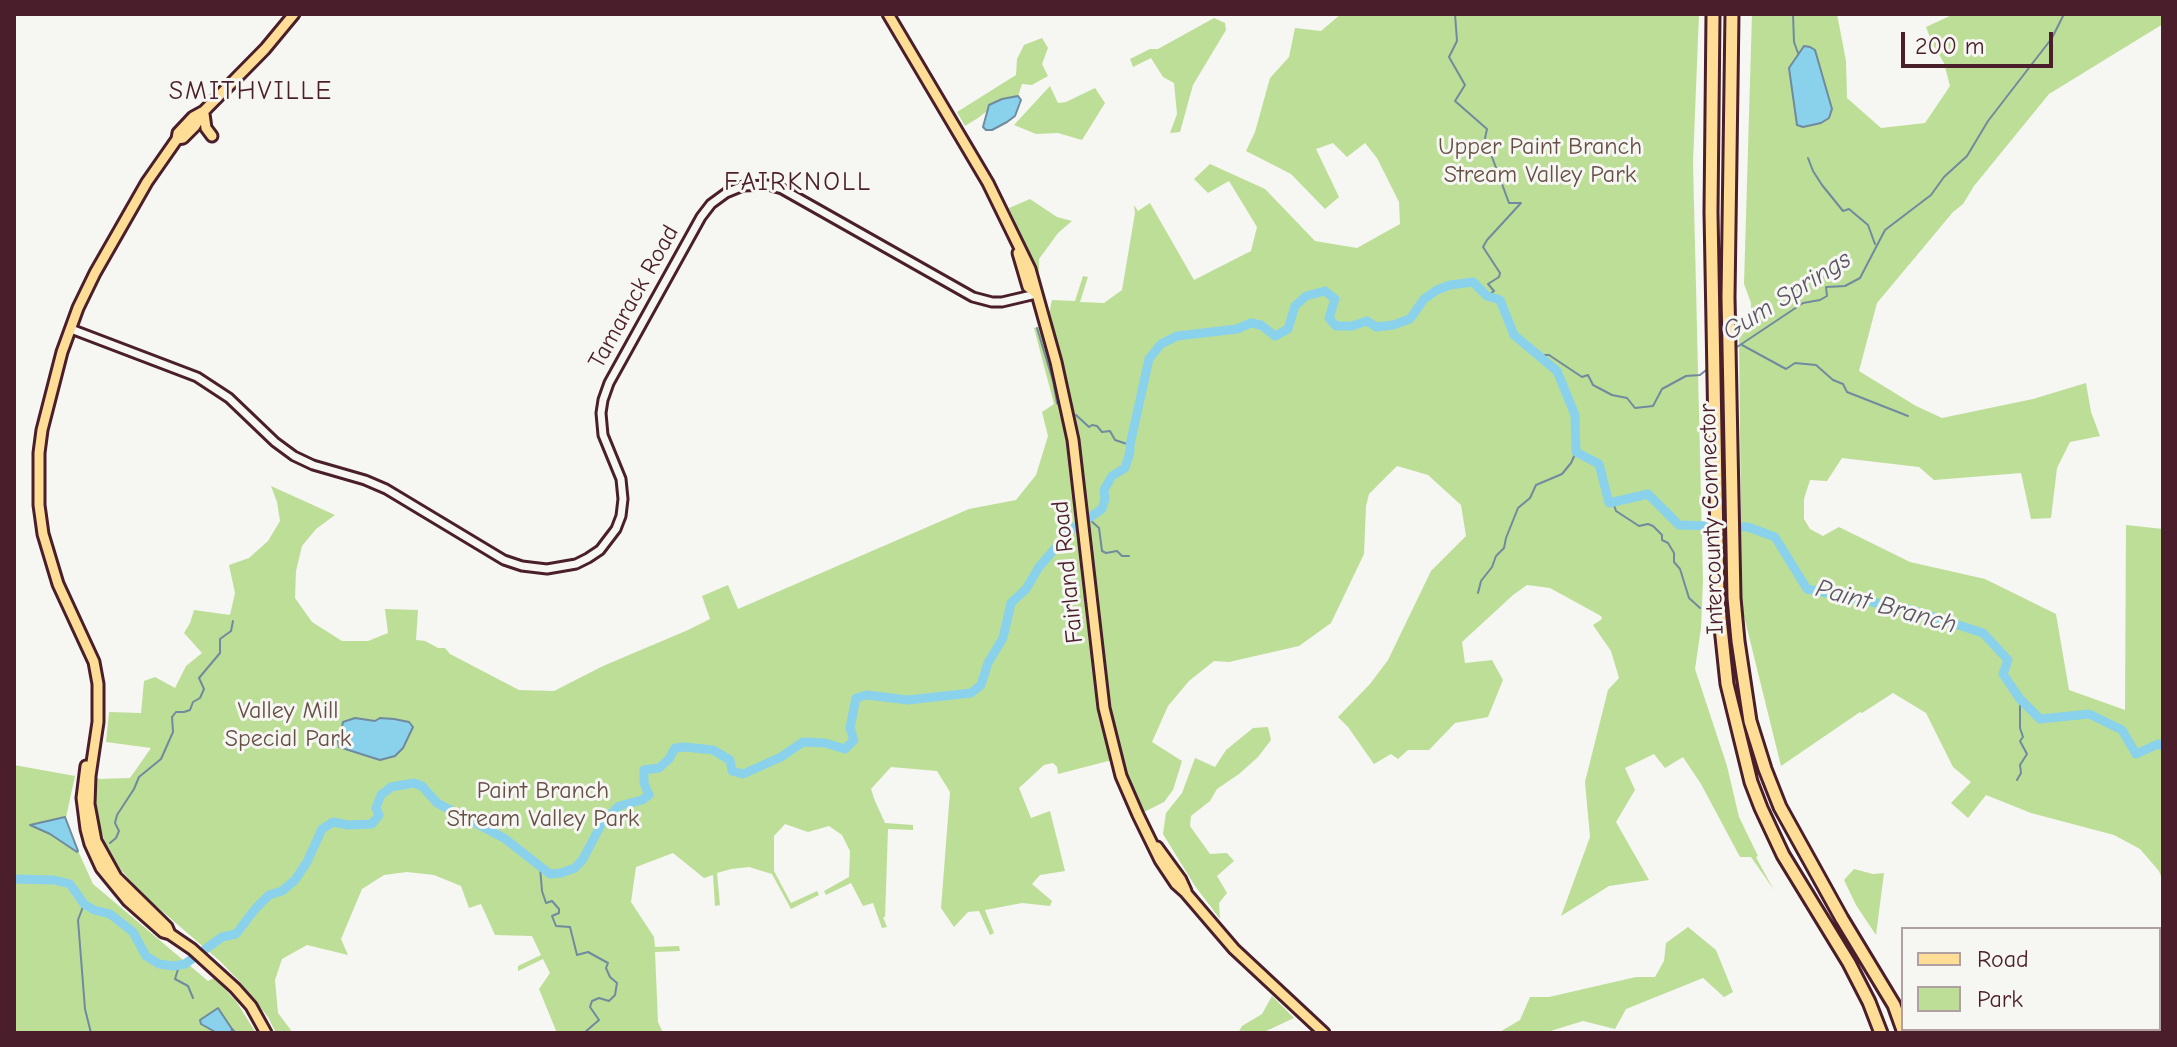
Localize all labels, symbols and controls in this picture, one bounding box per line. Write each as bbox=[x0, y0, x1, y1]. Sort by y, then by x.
scale bar bbox=[1905, 16, 2057, 66]
text: 200 m bbox=[1915, 32, 1985, 60]
district label: SMITHVILLE bbox=[169, 76, 333, 108]
park label: Upper Paint Branch Stream Valley Park bbox=[1438, 133, 1642, 189]
district label: FAIRKNOLL bbox=[724, 167, 872, 199]
street label: Tamarack Road bbox=[583, 220, 685, 374]
water label: Gum Springs bbox=[1717, 244, 1857, 348]
street label: Intercounty Connector bbox=[1694, 403, 1730, 635]
street label: Fairland Road bbox=[1046, 499, 1090, 645]
water label: Paint Branch bbox=[1812, 573, 1960, 641]
park label: Valley Mill Special Park bbox=[225, 697, 351, 753]
park label: Paint Branch Stream Valley Park bbox=[447, 777, 639, 833]
legend bbox=[1901, 927, 2161, 1031]
text: Road bbox=[1977, 945, 2029, 973]
text: Park bbox=[1977, 985, 2023, 1013]

